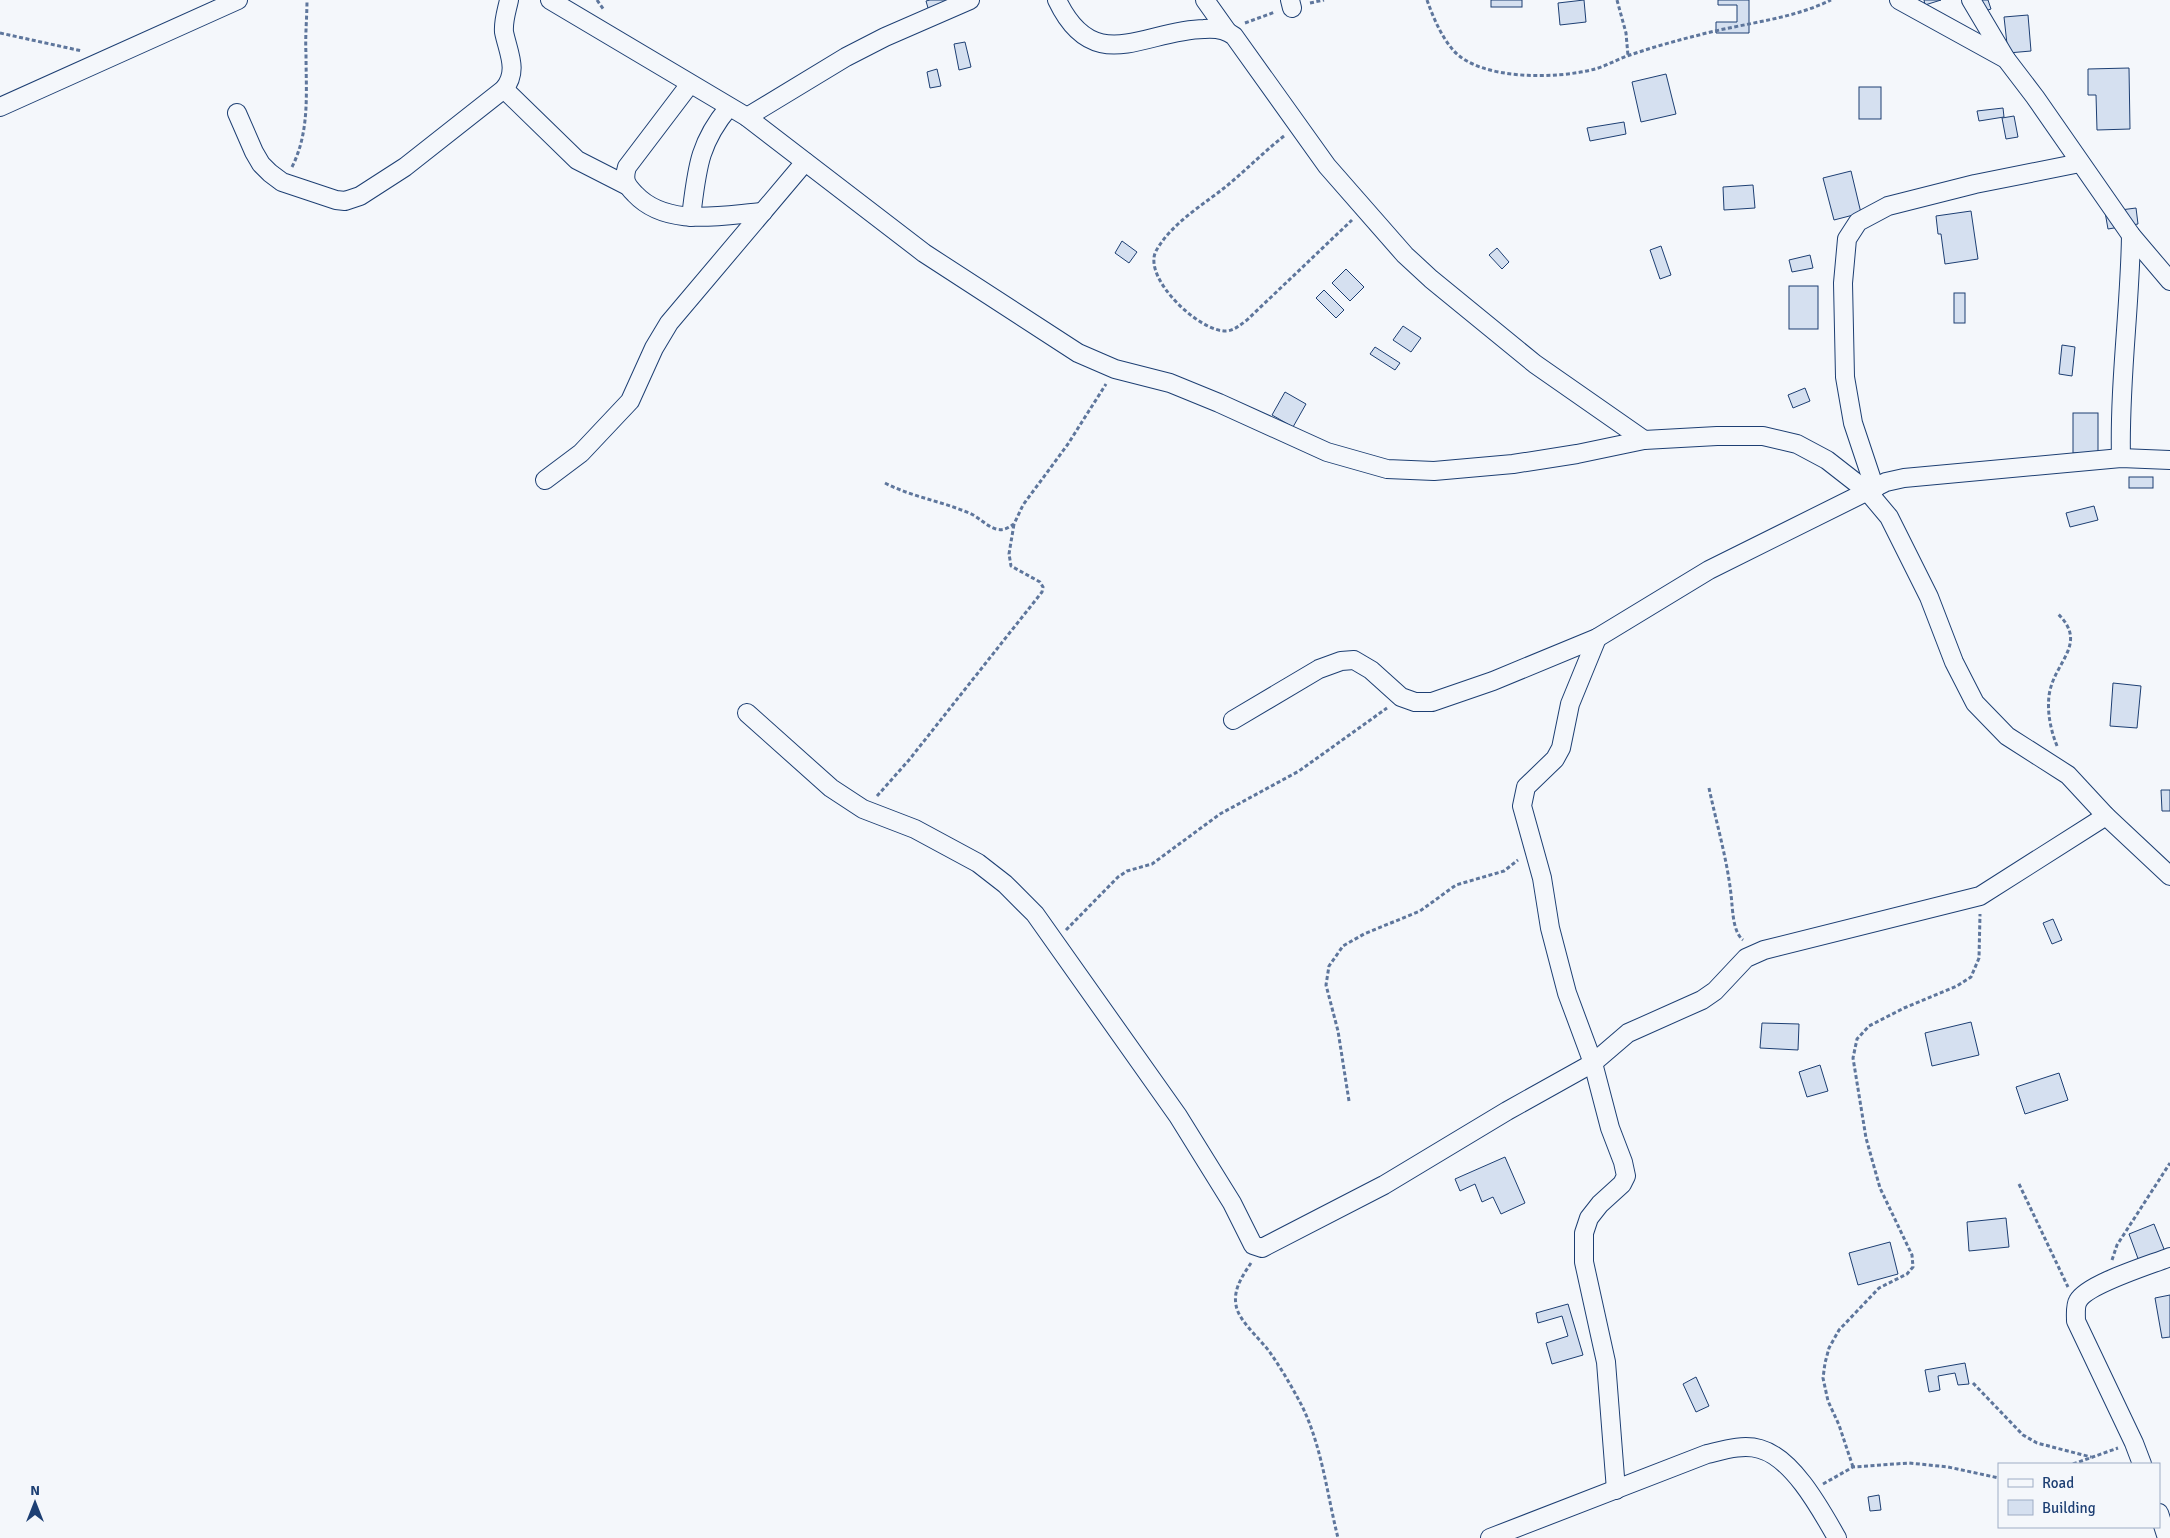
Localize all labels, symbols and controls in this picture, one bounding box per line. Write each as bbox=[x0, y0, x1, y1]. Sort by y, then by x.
legend bbox=[1998, 1463, 2160, 1528]
text: Road bbox=[2042, 1474, 2074, 1492]
north arrow bbox=[10, 1478, 60, 1528]
text: N bbox=[30, 1482, 40, 1499]
text: Building bbox=[2042, 1499, 2096, 1517]

